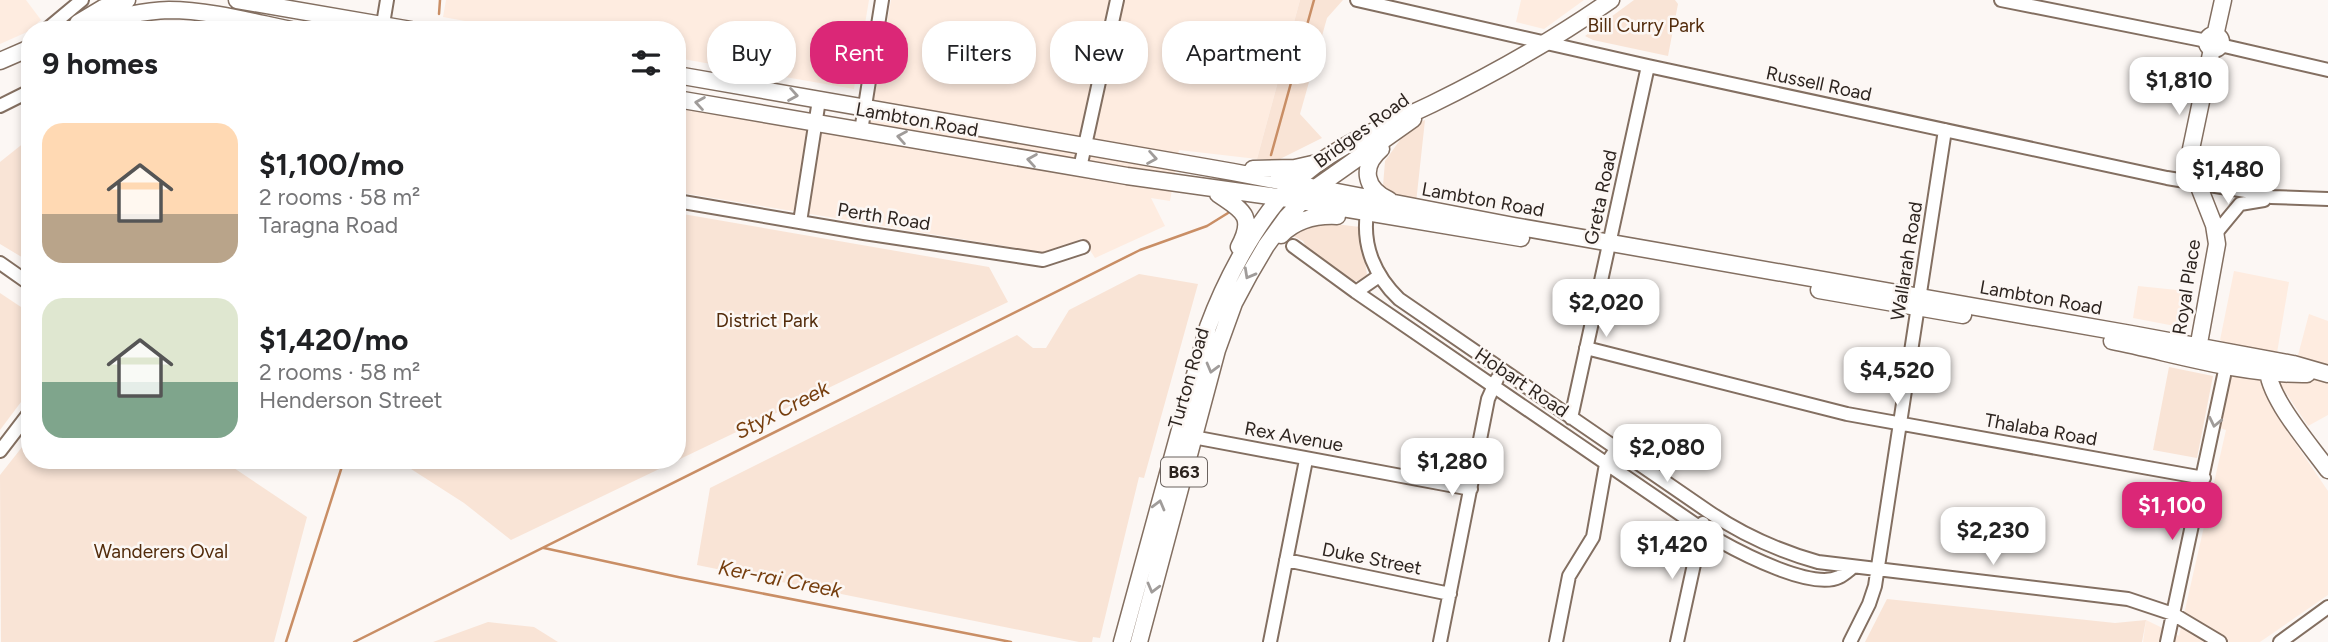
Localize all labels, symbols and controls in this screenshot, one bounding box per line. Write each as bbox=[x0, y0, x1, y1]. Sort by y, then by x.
park label: Bill Curry Park bbox=[1587, 14, 1705, 37]
chip: Buy bbox=[707, 21, 796, 84]
chip: Rent bbox=[810, 21, 908, 84]
chip: Filters bbox=[922, 21, 1036, 84]
chip: New bbox=[1050, 21, 1148, 84]
chip: Apartment bbox=[1162, 21, 1326, 84]
icon: filters bbox=[627, 44, 665, 82]
text: 9 homes bbox=[42, 45, 158, 82]
pin: $1,810 bbox=[2122, 58, 2236, 117]
street label: Russell Road bbox=[1764, 61, 1874, 106]
text: $1,810 bbox=[2145, 66, 2213, 94]
one-way arrow bbox=[787, 87, 799, 102]
street label: Bridges Road bbox=[1309, 88, 1414, 173]
one-way arrow bbox=[694, 95, 706, 110]
street label: Lambton Road bbox=[854, 97, 980, 142]
one-way arrow bbox=[896, 131, 908, 146]
text: $1,100/mo bbox=[259, 146, 404, 183]
pin: $1,480 bbox=[2171, 146, 2285, 206]
street label: Greta Road bbox=[1579, 148, 1622, 247]
one-way arrow bbox=[1146, 150, 1158, 165]
icon: home bbox=[98, 151, 182, 235]
one-way arrow bbox=[1026, 153, 1038, 168]
text: $1,480 bbox=[2192, 155, 2264, 183]
street label: Lambton Road bbox=[1420, 177, 1546, 222]
text: 2 rooms · 58 m² bbox=[259, 183, 420, 211]
street label: Perth Road bbox=[836, 198, 932, 235]
street label: Wallarah Road bbox=[1886, 200, 1927, 322]
text: Taragna Road bbox=[259, 211, 398, 239]
street label: Royal Place bbox=[2168, 238, 2205, 337]
one-way arrow bbox=[1244, 267, 1257, 280]
street label: Lambton Road bbox=[1978, 275, 2104, 320]
pin: $2,020 bbox=[1549, 280, 1663, 339]
text: $2,020 bbox=[1568, 288, 1644, 316]
park label: District Park bbox=[716, 309, 819, 332]
text: $1,420/mo bbox=[259, 321, 408, 358]
street label: Turton Road bbox=[1163, 325, 1214, 431]
icon: home bbox=[98, 326, 182, 410]
street label: Hobart Road bbox=[1470, 343, 1573, 422]
pin: $4,520 bbox=[1840, 348, 1954, 407]
text: $4,520 bbox=[1860, 356, 1934, 384]
text: 2 rooms · 58 m² bbox=[259, 358, 420, 386]
one-way arrow bbox=[1206, 362, 1220, 374]
water label: Styx Creek bbox=[730, 375, 834, 444]
text: Henderson Street bbox=[259, 386, 442, 414]
street label: Thalaba Road bbox=[1983, 408, 2099, 451]
street label: Rex Avenue bbox=[1243, 416, 1345, 457]
one-way arrow bbox=[2209, 416, 2224, 428]
pin: $2,080 bbox=[1610, 424, 1724, 484]
text: $2,080 bbox=[1629, 433, 1705, 461]
pin: $1,280 bbox=[1395, 438, 1509, 498]
text: $1,280 bbox=[1417, 447, 1487, 475]
road number: B63 bbox=[1161, 458, 1207, 486]
pin: $1,100 bbox=[2115, 482, 2229, 542]
text: $1,100 bbox=[2138, 491, 2206, 519]
one-way arrow bbox=[1151, 499, 1165, 511]
pin: $2,230 bbox=[1936, 508, 2050, 567]
text: $2,230 bbox=[1957, 516, 2029, 544]
pin: $1,420 bbox=[1615, 522, 1729, 581]
text: $1,420 bbox=[1636, 530, 1708, 558]
street label: Duke Street bbox=[1320, 538, 1424, 579]
park label: Wanderers Oval bbox=[94, 540, 228, 563]
water label: Ker-rai Creek bbox=[716, 554, 845, 603]
one-way arrow bbox=[1147, 582, 1161, 594]

